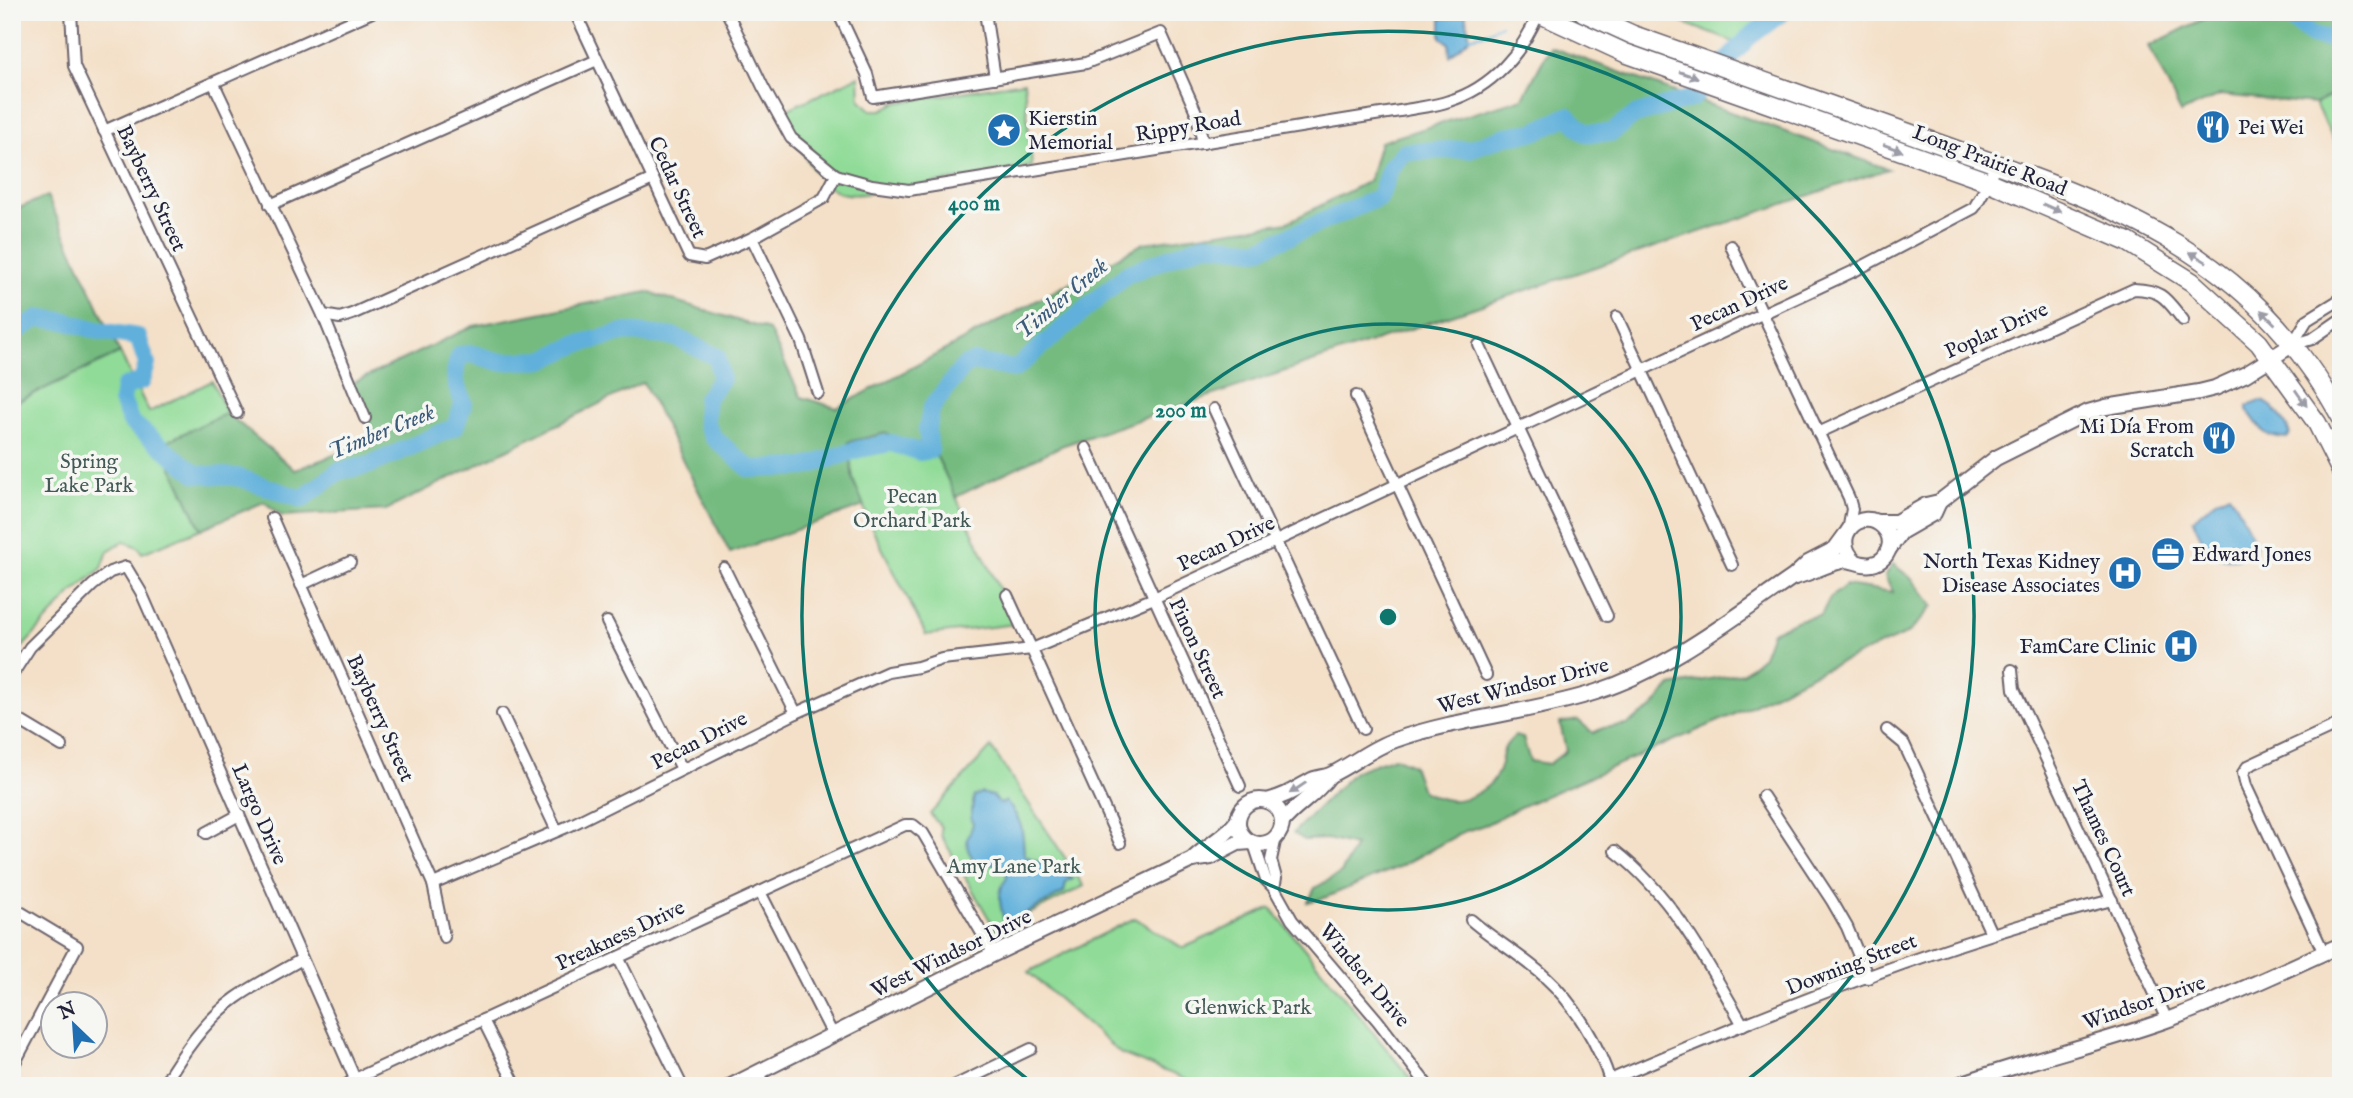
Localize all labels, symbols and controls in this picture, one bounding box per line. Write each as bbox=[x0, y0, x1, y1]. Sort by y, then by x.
one-way arrow bbox=[1679, 70, 1700, 81]
place label: Kierstin Memorial bbox=[1028, 106, 1113, 157]
street label: Rippy Road bbox=[1134, 106, 1244, 149]
restaurant icon: Pei Wei bbox=[2194, 108, 2232, 146]
place icon: Kierstin Memorial bbox=[985, 111, 1023, 149]
place label: Pei Wei bbox=[2238, 115, 2304, 142]
street label: Long Prairie Road bbox=[1909, 120, 2071, 203]
street label: Bayberry Street bbox=[110, 121, 192, 256]
street label: Cedar Street bbox=[641, 132, 712, 243]
one-way arrow bbox=[1883, 143, 1904, 154]
text: 400 m bbox=[948, 191, 1001, 218]
one-way arrow bbox=[2041, 203, 2062, 214]
one-way arrow bbox=[2189, 250, 2208, 263]
water label: Timber Creek bbox=[1010, 252, 1114, 346]
street label: Pecan Drive bbox=[1687, 270, 1793, 339]
street label: Poplar Drive bbox=[1941, 296, 2053, 366]
one-way arrow bbox=[2260, 309, 2276, 325]
one-way arrow bbox=[2294, 389, 2308, 407]
water label: Timber Creek bbox=[324, 398, 439, 467]
text: 200 m bbox=[1155, 398, 1207, 425]
place label: Mi Día From Scratch bbox=[2080, 414, 2194, 465]
restaurant icon: Mi Día From Scratch bbox=[2200, 419, 2238, 457]
park label: Spring Lake Park bbox=[44, 449, 134, 500]
park label: Pecan Orchard Park bbox=[853, 484, 972, 535]
street label: Pecan Drive bbox=[1174, 510, 1280, 579]
office icon: Edward Jones bbox=[2149, 535, 2187, 573]
place label: Edward Jones bbox=[2192, 542, 2311, 569]
place label: North Texas Kidney Disease Associates bbox=[1923, 549, 2101, 600]
hospital icon: North Texas Kidney Disease Associates bbox=[2106, 554, 2144, 592]
street label: Pinon Street bbox=[1162, 594, 1232, 703]
centre of rings bbox=[1376, 605, 1400, 629]
hospital icon: FamCare Clinic bbox=[2162, 627, 2200, 665]
place label: FamCare Clinic bbox=[2020, 634, 2156, 661]
street label: Bayberry Street bbox=[340, 651, 420, 786]
street label: West Windsor Drive bbox=[1435, 652, 1612, 721]
street label: Pecan Drive bbox=[647, 705, 753, 777]
street label: Largo Drive bbox=[224, 760, 293, 870]
street label: Thames Court bbox=[2064, 776, 2141, 901]
one-way arrow bbox=[1289, 781, 1307, 795]
park label: Amy Lane Park bbox=[946, 854, 1082, 881]
street label: Preakness Drive bbox=[552, 895, 690, 978]
street label: West Windsor Drive bbox=[867, 904, 1037, 1005]
street label: Windsor Drive bbox=[1312, 918, 1416, 1034]
street label: Downing Street bbox=[1782, 928, 1921, 1003]
street label: Windsor Drive bbox=[2080, 970, 2210, 1037]
north arrow bbox=[38, 990, 108, 1060]
park label: Glenwick Park bbox=[1184, 995, 1312, 1022]
text: N bbox=[54, 997, 81, 1026]

